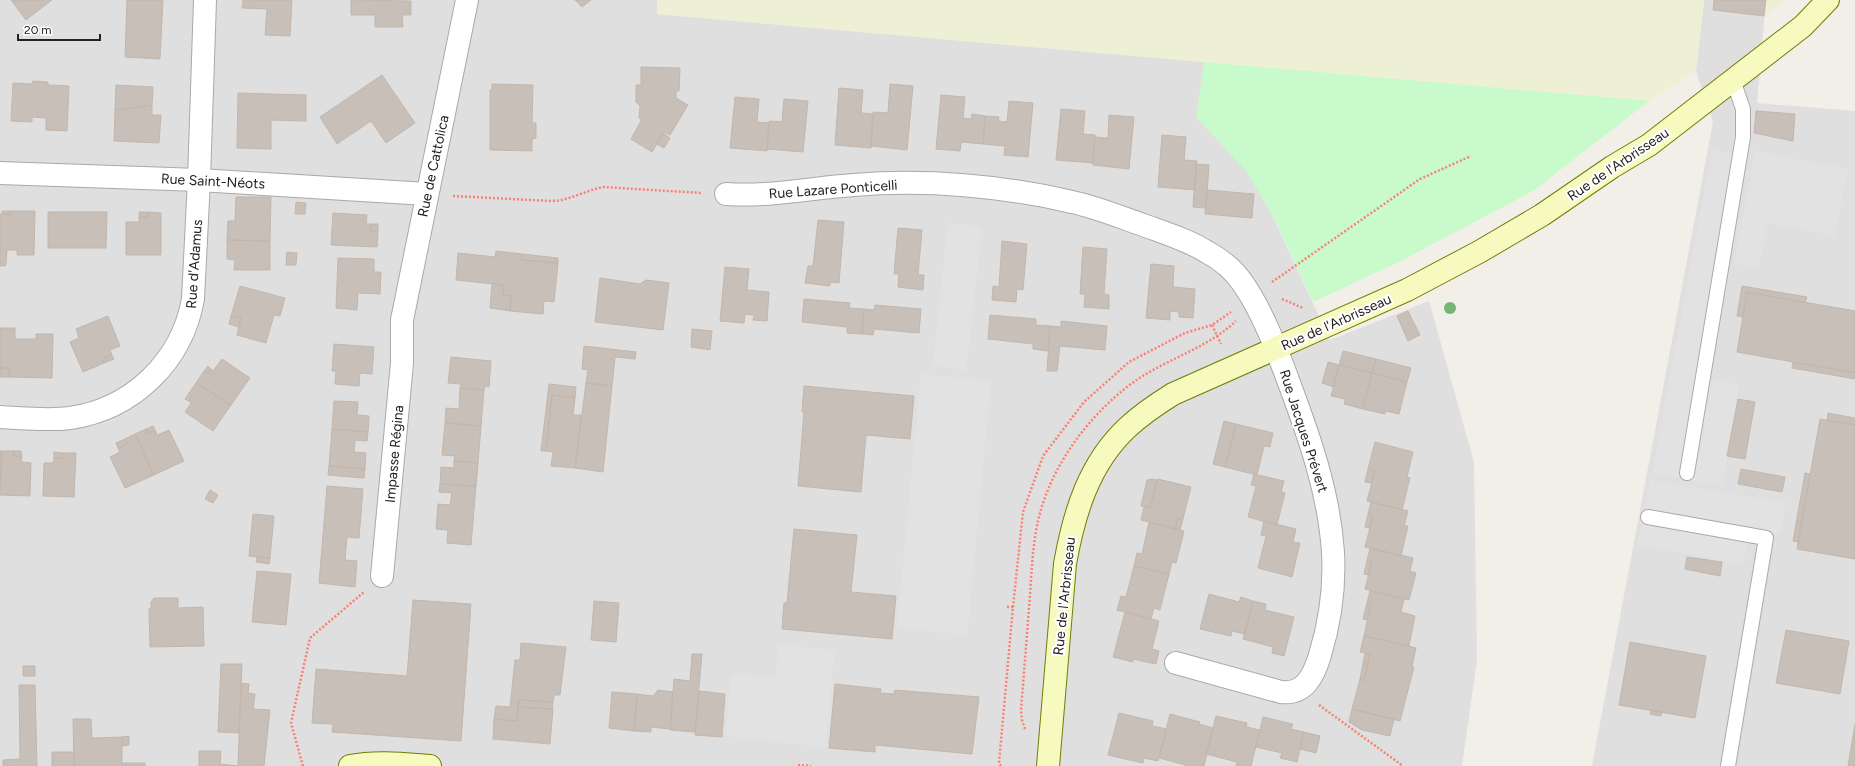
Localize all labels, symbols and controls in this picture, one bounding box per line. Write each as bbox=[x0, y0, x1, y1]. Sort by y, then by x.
scale bar bbox=[18, 16, 100, 42]
text: 20 m bbox=[24, 23, 52, 37]
street label: Rue de Cattolica bbox=[414, 114, 453, 219]
street label: Rue de l'Arbrisseau bbox=[1564, 124, 1672, 205]
street label: Rue Saint-Néots bbox=[161, 170, 265, 193]
street label: Rue Lazare Ponticelli bbox=[768, 177, 898, 202]
street label: Rue d'Adamus bbox=[183, 219, 206, 309]
street label: Rue de l'Arbrisseau bbox=[1278, 291, 1394, 354]
street label: Rue Jacques Prévert bbox=[1276, 368, 1331, 495]
street label: Impasse Régina bbox=[382, 404, 407, 504]
street label: Rue de l'Arbrisseau bbox=[1050, 536, 1079, 656]

